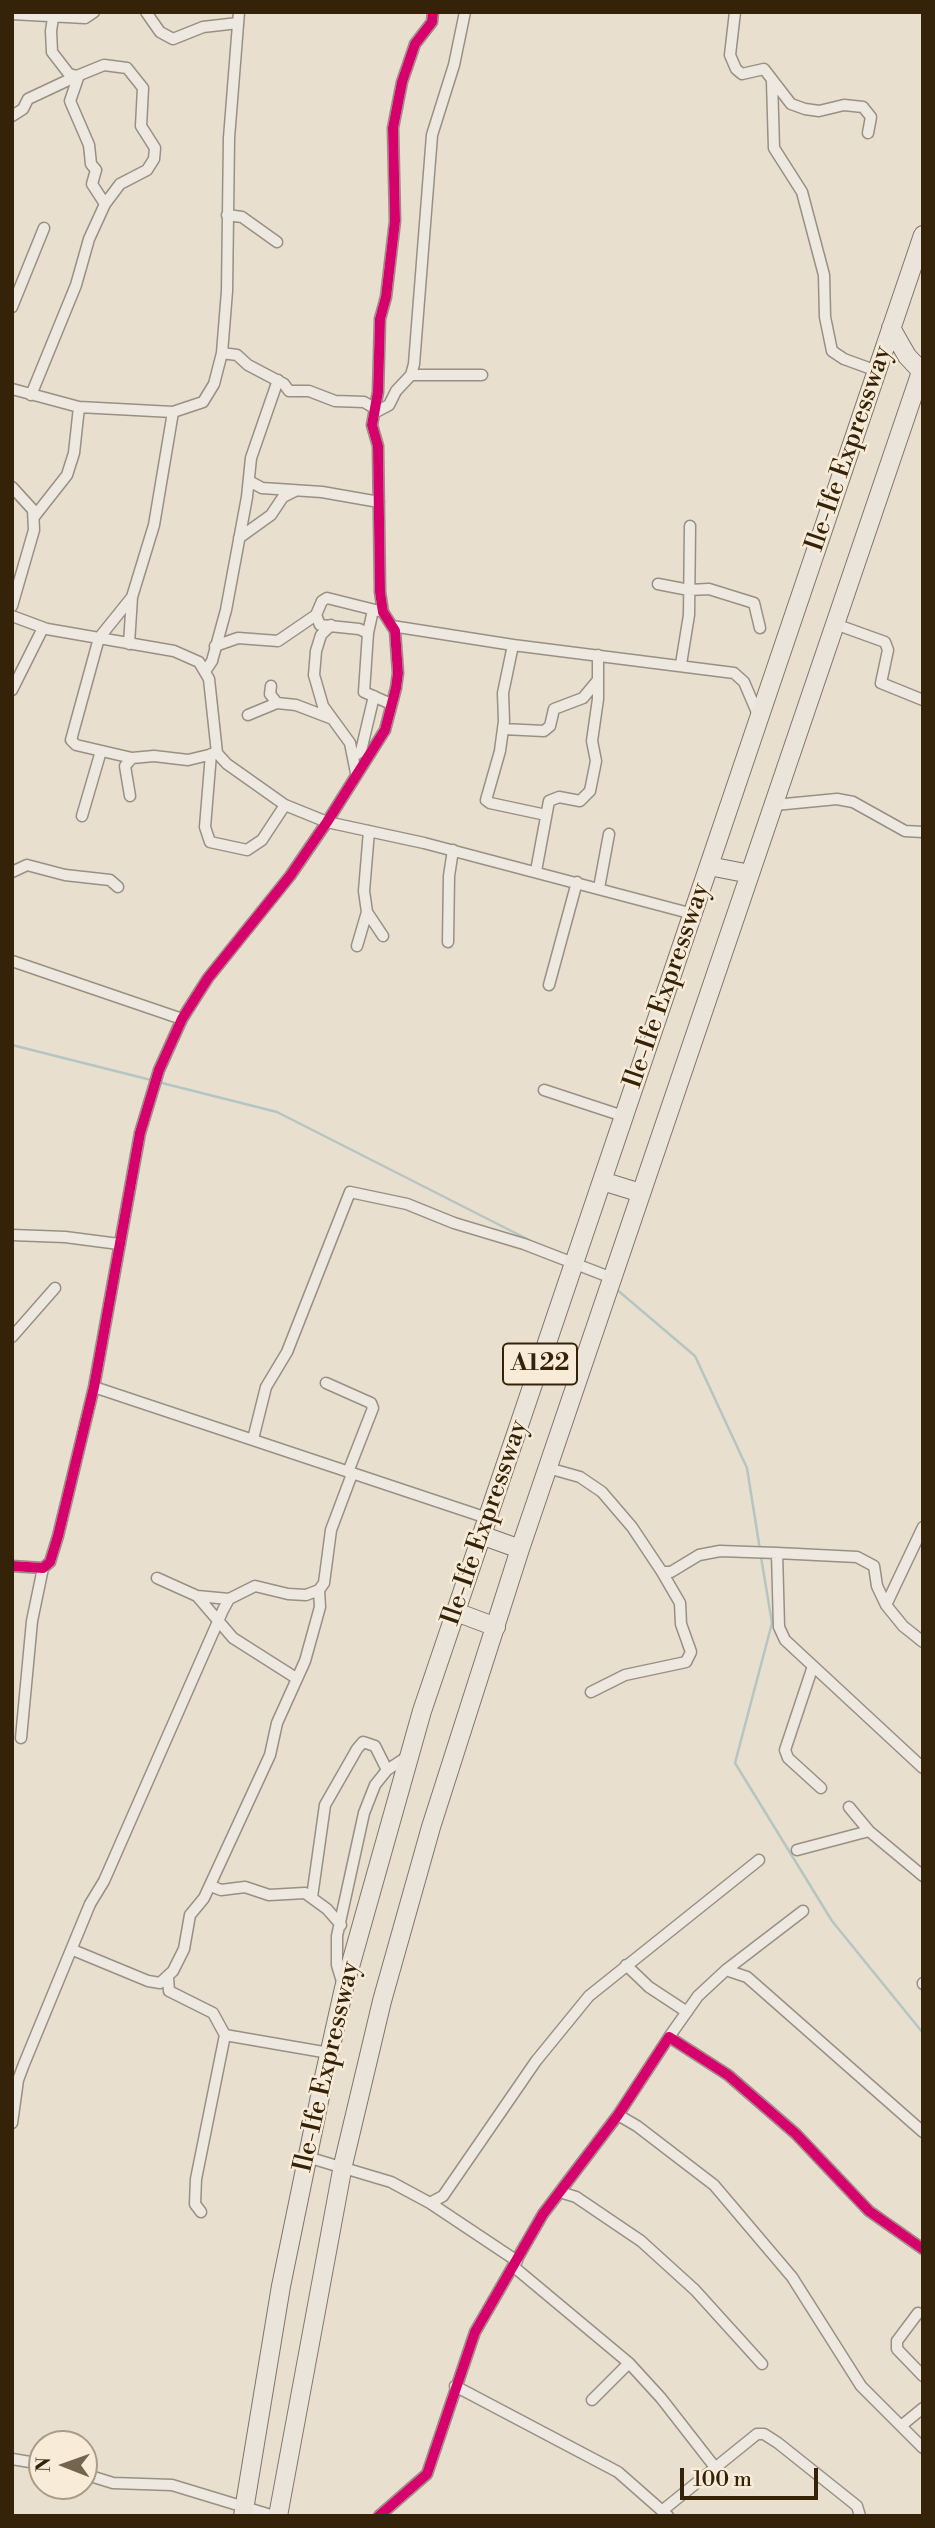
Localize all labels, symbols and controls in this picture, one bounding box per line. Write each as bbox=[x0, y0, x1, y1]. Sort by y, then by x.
street label: Ile-Ife Expressway bbox=[800, 342, 900, 556]
street label: Ile-Ife Expressway bbox=[618, 879, 718, 1093]
road number: A122 bbox=[503, 1344, 577, 1384]
street label: Ile-Ife Expressway bbox=[436, 1416, 536, 1630]
street label: Ile-Ife Expressway bbox=[289, 1959, 367, 2175]
north arrow bbox=[28, 2430, 98, 2500]
scale bar bbox=[683, 2454, 821, 2498]
text: N bbox=[32, 2457, 56, 2472]
text: 100 m bbox=[693, 2467, 752, 2493]

